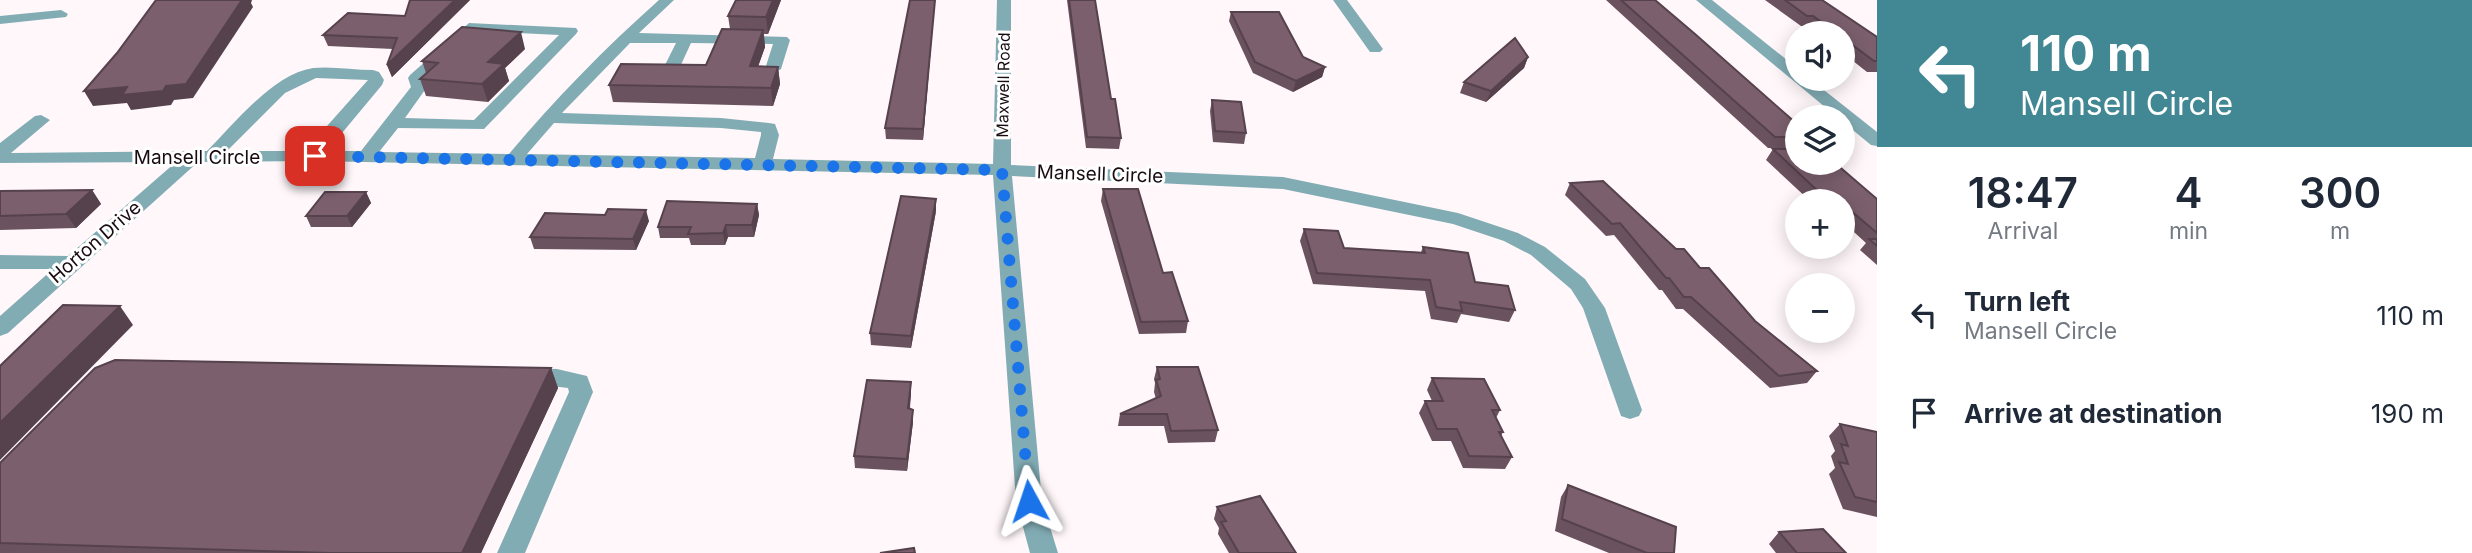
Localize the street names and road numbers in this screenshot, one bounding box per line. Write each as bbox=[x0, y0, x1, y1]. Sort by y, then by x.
street label: Maxwell Road bbox=[992, 32, 1014, 138]
street label: Mansell Circle bbox=[134, 146, 260, 169]
street label: Mansell Circle bbox=[1036, 160, 1164, 188]
street label: Horton Drive bbox=[44, 196, 146, 288]

